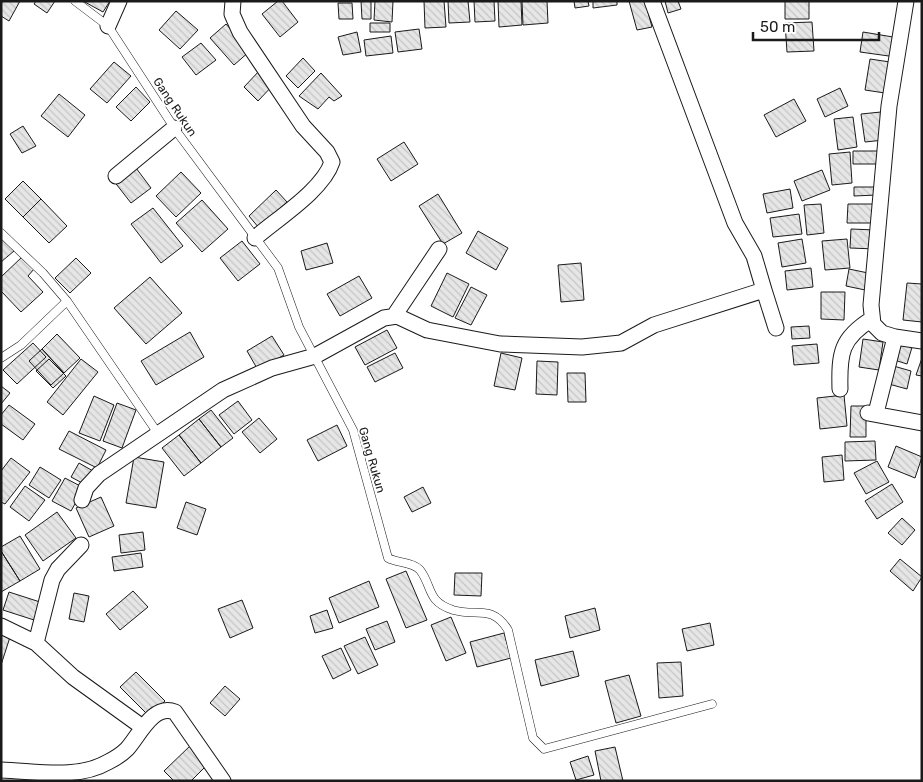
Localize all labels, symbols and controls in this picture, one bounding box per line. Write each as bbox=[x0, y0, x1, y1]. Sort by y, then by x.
scale bar bbox=[753, 10, 879, 42]
text: 50 m bbox=[760, 18, 795, 36]
street label: Gang Rukun bbox=[150, 75, 200, 139]
street label: Gang Rukun bbox=[356, 425, 388, 495]

